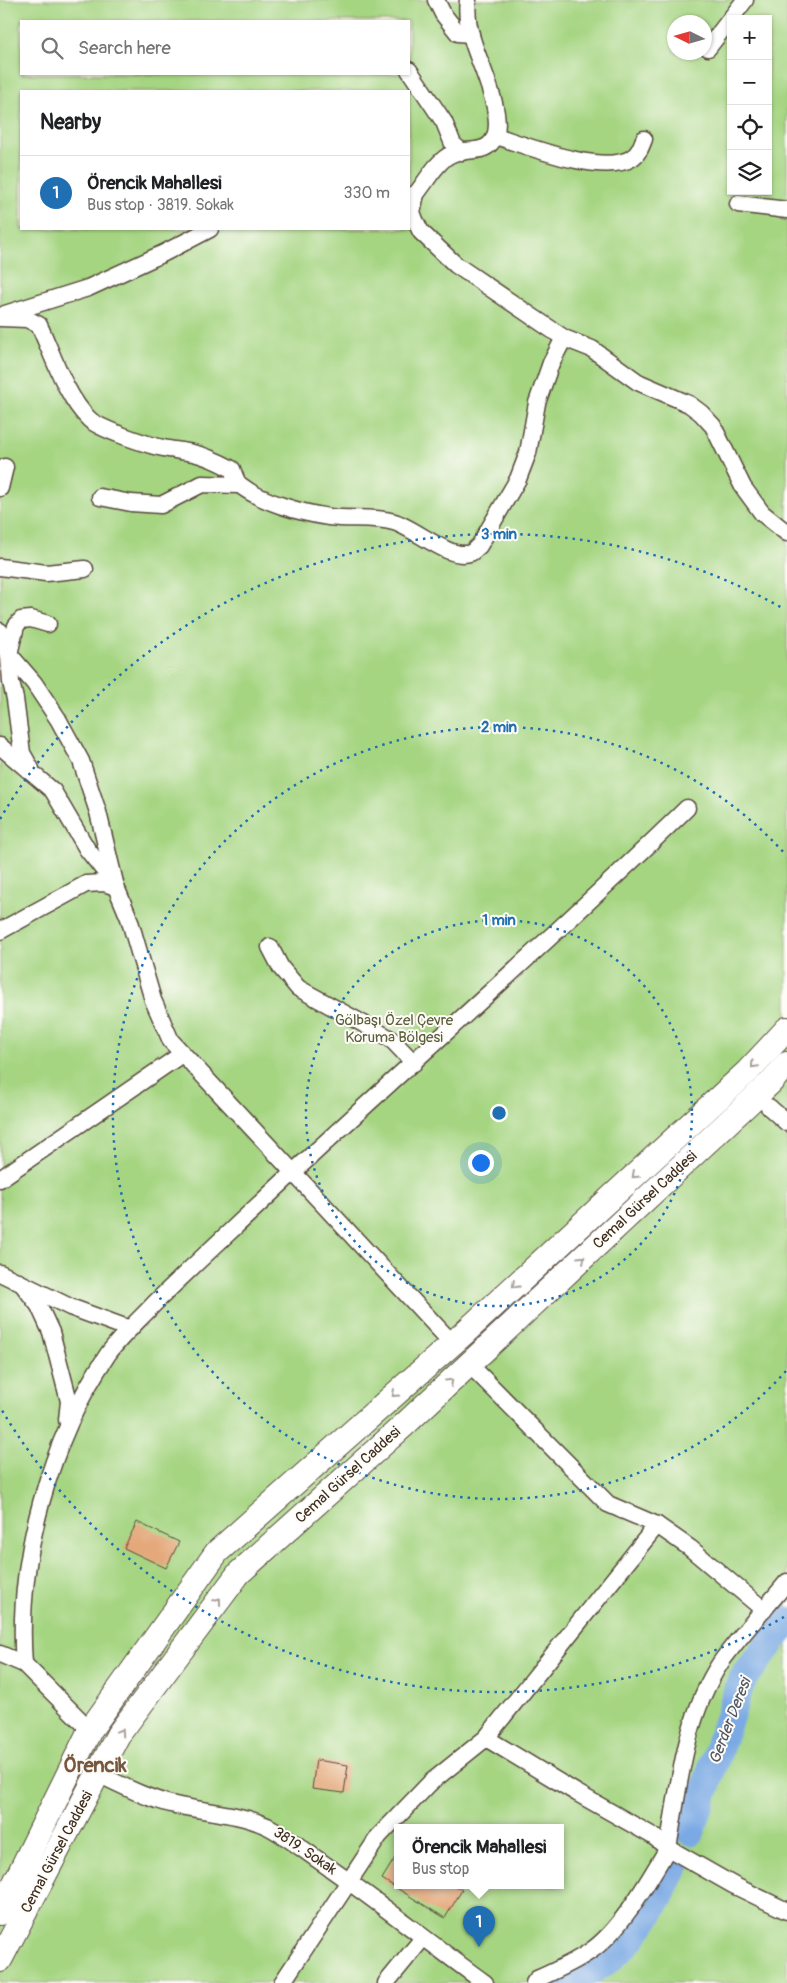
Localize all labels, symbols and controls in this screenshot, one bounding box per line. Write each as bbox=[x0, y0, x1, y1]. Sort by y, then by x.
north arrow bbox=[667, 15, 712, 60]
map controls bbox=[727, 15, 772, 195]
button: + bbox=[727, 15, 772, 60]
search box bbox=[20, 20, 410, 75]
icon: search bbox=[38, 34, 66, 62]
text: Search here bbox=[78, 36, 171, 60]
button: − bbox=[727, 60, 772, 105]
button: locate bbox=[727, 105, 772, 150]
text: Nearby bbox=[40, 109, 101, 136]
button: layers bbox=[727, 150, 772, 195]
text: Örencik Mahallesi bbox=[87, 171, 222, 195]
text: 1 bbox=[53, 183, 59, 203]
text: 330 m bbox=[344, 183, 390, 203]
text: Bus stop · 3819. Sokak bbox=[87, 195, 234, 215]
text: 3 min bbox=[481, 525, 517, 544]
text: 2 min bbox=[481, 718, 517, 737]
text: 1 min bbox=[482, 911, 516, 930]
park label: Gölbaşı Özel Çevre Koruma Bölgesi bbox=[335, 1011, 454, 1047]
one-way arrow bbox=[751, 1059, 760, 1068]
centre of rings bbox=[490, 1104, 508, 1122]
street label: Cemal Gürsel Caddesi bbox=[589, 1147, 701, 1253]
your location bbox=[468, 1150, 494, 1176]
one-way arrow bbox=[632, 1169, 641, 1178]
one-way arrow bbox=[576, 1256, 585, 1265]
one-way arrow bbox=[512, 1279, 521, 1288]
one-way arrow bbox=[445, 1379, 454, 1388]
one-way arrow bbox=[391, 1388, 400, 1397]
street label: Cemal Gürsel Caddesi bbox=[291, 1422, 405, 1527]
one-way arrow bbox=[212, 1597, 221, 1607]
water label: Gerder Deresi bbox=[705, 1673, 756, 1767]
one-way arrow bbox=[115, 1728, 125, 1737]
district label: Örencik bbox=[63, 1753, 127, 1778]
street label: Cemal Gürsel Caddesi bbox=[17, 1787, 97, 1916]
street label: 3819. Sokak bbox=[270, 1823, 341, 1880]
popup bbox=[394, 1824, 564, 1889]
text: Örencik Mahallesi bbox=[412, 1835, 546, 1859]
text: Bus stop bbox=[412, 1859, 469, 1879]
pin: 1 bbox=[463, 1906, 495, 1947]

